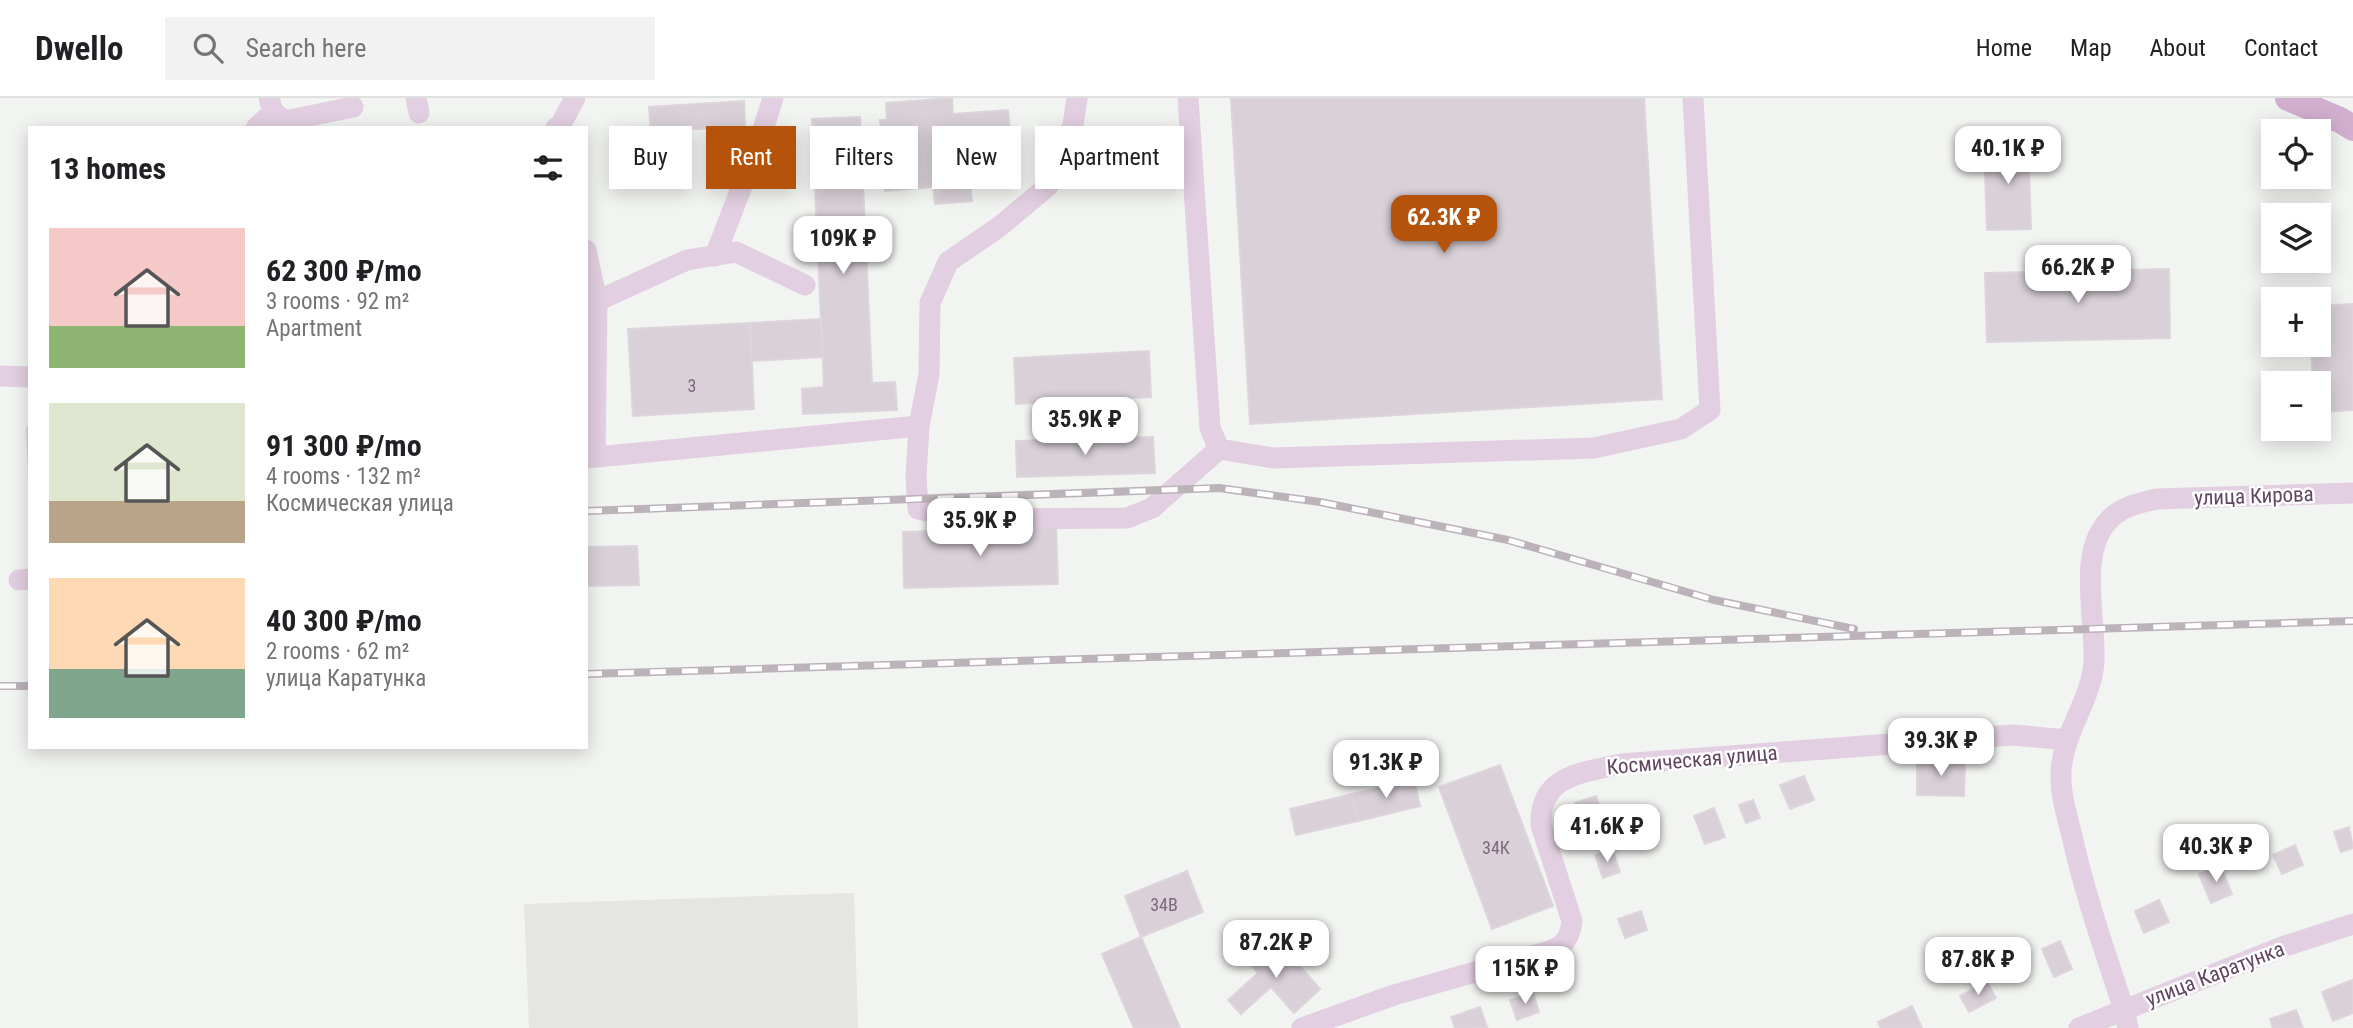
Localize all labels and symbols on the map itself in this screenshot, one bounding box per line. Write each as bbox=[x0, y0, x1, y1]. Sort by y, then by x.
pin: 40.1K ₽ bbox=[1943, 126, 2073, 186]
pin: 62.3K ₽ bbox=[1379, 195, 1509, 255]
pin: 109K ₽ bbox=[786, 216, 900, 276]
pin: 66.2K ₽ bbox=[2013, 246, 2143, 305]
house number: 3 bbox=[688, 375, 696, 396]
pin: 35.9K ₽ bbox=[1020, 398, 1150, 457]
street label: улица Кирова bbox=[2194, 482, 2314, 510]
pin: 35.9K ₽ bbox=[915, 498, 1045, 558]
pin: 39.3K ₽ bbox=[1876, 718, 2006, 778]
pin: 91.3K ₽ bbox=[1321, 740, 1451, 800]
street label: Космическая улица bbox=[1606, 741, 1778, 779]
pin: 41.6K ₽ bbox=[1542, 804, 1672, 864]
pin: 40.3K ₽ bbox=[2151, 824, 2281, 884]
house number: 34К bbox=[1482, 837, 1510, 858]
house number: 34В bbox=[1150, 894, 1178, 915]
pin: 87.2K ₽ bbox=[1211, 920, 1341, 980]
pin: 87.8K ₽ bbox=[1913, 937, 2043, 997]
street label: улица Каратунка bbox=[2142, 937, 2288, 1011]
pin: 115K ₽ bbox=[1468, 946, 1582, 1006]

